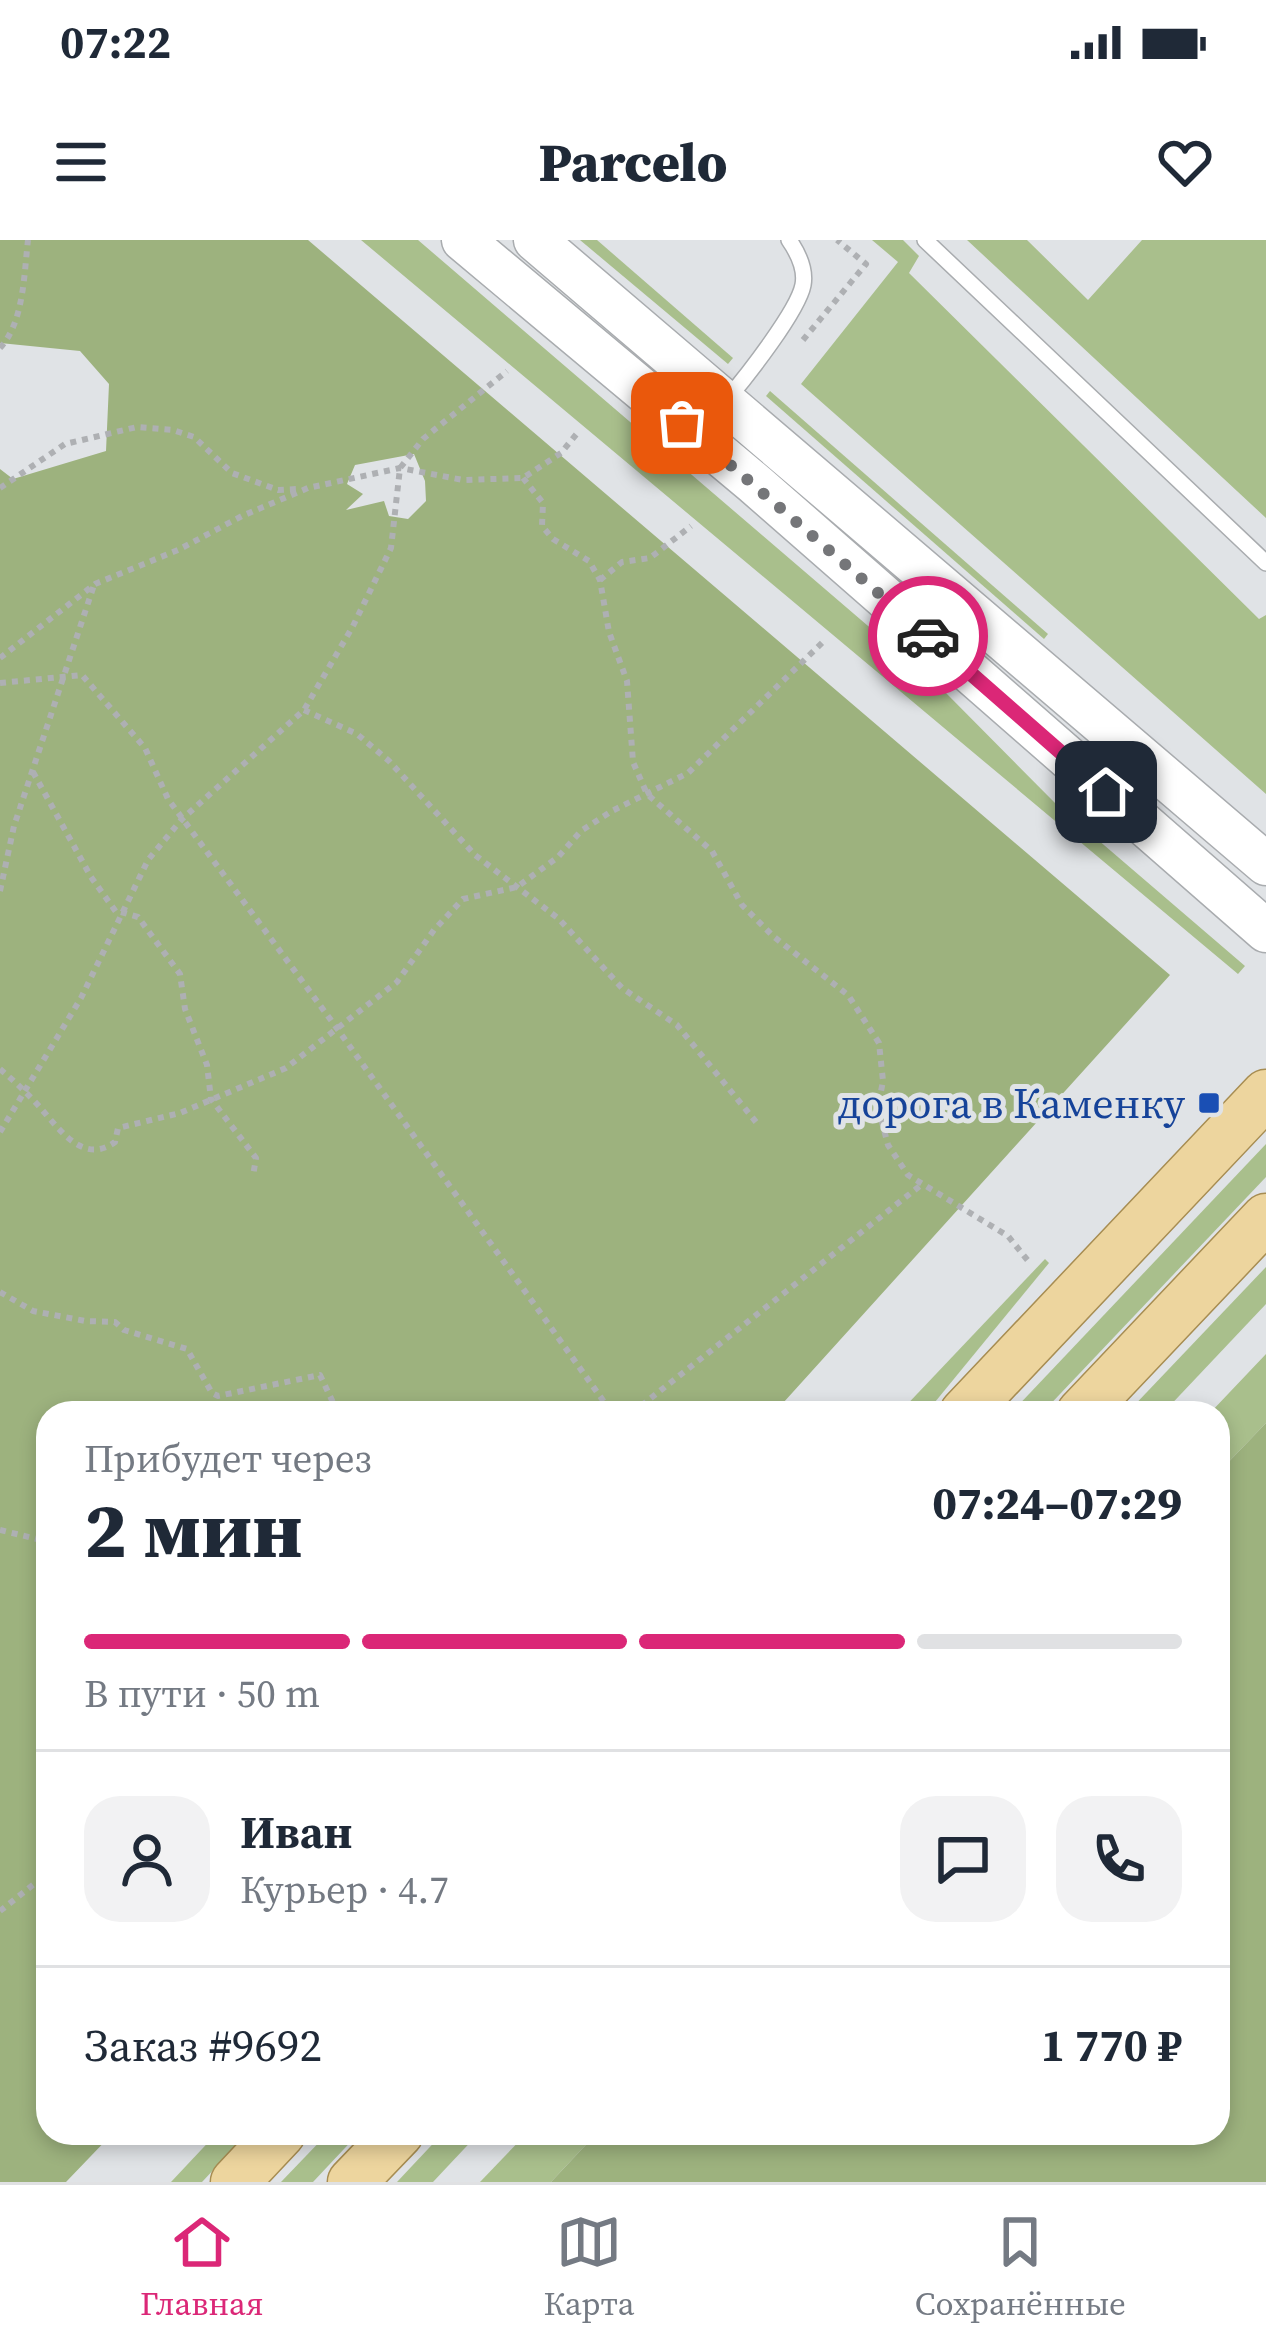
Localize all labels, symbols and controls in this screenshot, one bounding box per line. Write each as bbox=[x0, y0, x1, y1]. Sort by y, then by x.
text: 07:22 bbox=[60, 11, 171, 73]
text: Parcelo bbox=[538, 125, 728, 199]
icon: menu bbox=[48, 129, 114, 195]
icon: heart bbox=[1152, 129, 1218, 195]
pin bbox=[631, 372, 733, 474]
icon: bag bbox=[649, 390, 715, 456]
courier bbox=[868, 576, 988, 696]
icon: car bbox=[895, 603, 961, 669]
pin bbox=[1055, 741, 1157, 843]
icon: home bbox=[1073, 759, 1139, 825]
place label: дорога в Каменку bbox=[837, 1074, 1185, 1132]
marker: дорога в Каменку bbox=[1196, 1090, 1222, 1116]
text: Прибудет через bbox=[84, 1432, 372, 1485]
text: 07:24–07:29 bbox=[932, 1472, 1182, 1534]
text: 2 мин bbox=[84, 1476, 303, 1583]
text: В пути · 50 m bbox=[84, 1667, 320, 1720]
button: person bbox=[84, 1796, 210, 1922]
button: chat bbox=[900, 1796, 1026, 1922]
button: phone bbox=[1056, 1796, 1182, 1922]
text: Иван bbox=[240, 1801, 353, 1863]
text: Курьер · 4.7 bbox=[240, 1863, 449, 1916]
text: Заказ #9692 bbox=[84, 2014, 322, 2076]
text: 1 770 ₽ bbox=[1041, 2014, 1182, 2076]
tab: Главная bbox=[140, 2209, 263, 2326]
tab: Карта bbox=[544, 2209, 635, 2326]
tab: Сохранённые bbox=[915, 2209, 1126, 2326]

